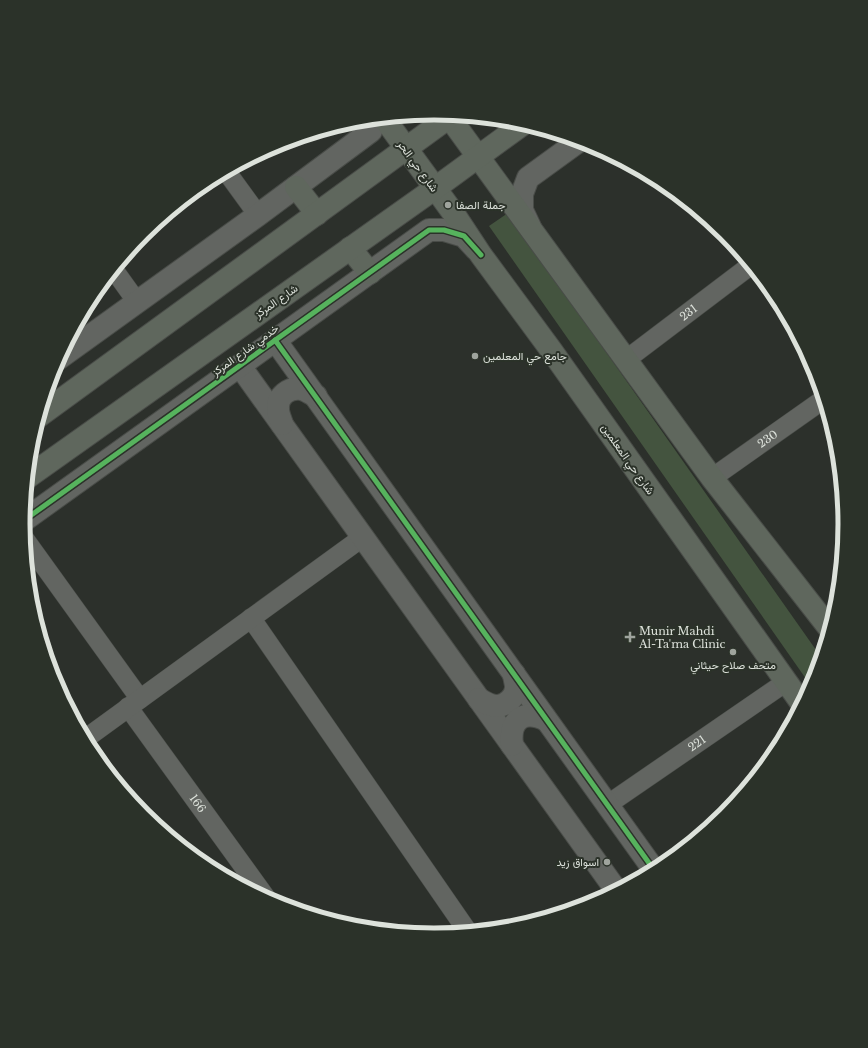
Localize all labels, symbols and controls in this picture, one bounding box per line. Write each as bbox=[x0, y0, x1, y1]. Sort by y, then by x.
street label: شارع حي الحر bbox=[392, 137, 442, 197]
place label: جملة الصفا bbox=[456, 198, 506, 212]
marker: جملة الصفا bbox=[443, 200, 453, 210]
street label: شارع المركز bbox=[251, 281, 301, 322]
street label: 231 bbox=[677, 301, 700, 324]
street label: خدمي شارع المركز bbox=[208, 321, 283, 382]
place label: جامع حي المعلمين bbox=[483, 349, 567, 366]
marker: جامع حي المعلمين bbox=[470, 351, 480, 361]
street label: شارع حي المعلمين bbox=[596, 421, 658, 499]
street label: 230 bbox=[755, 427, 780, 451]
place label: Munir Mahdi Al-Ta'ma Clinic bbox=[638, 624, 726, 651]
marker: Munir Mahdi Al-Ta'ma Clinic bbox=[624, 631, 636, 643]
marker: متحف صلاح حيثاني bbox=[728, 647, 738, 657]
place label: متحف صلاح حيثاني bbox=[690, 658, 776, 675]
street label: 221 bbox=[685, 732, 708, 754]
street label: 166 bbox=[187, 792, 209, 815]
place label: اسواق زيد bbox=[557, 855, 599, 869]
marker: اسواق زيد bbox=[602, 857, 612, 867]

